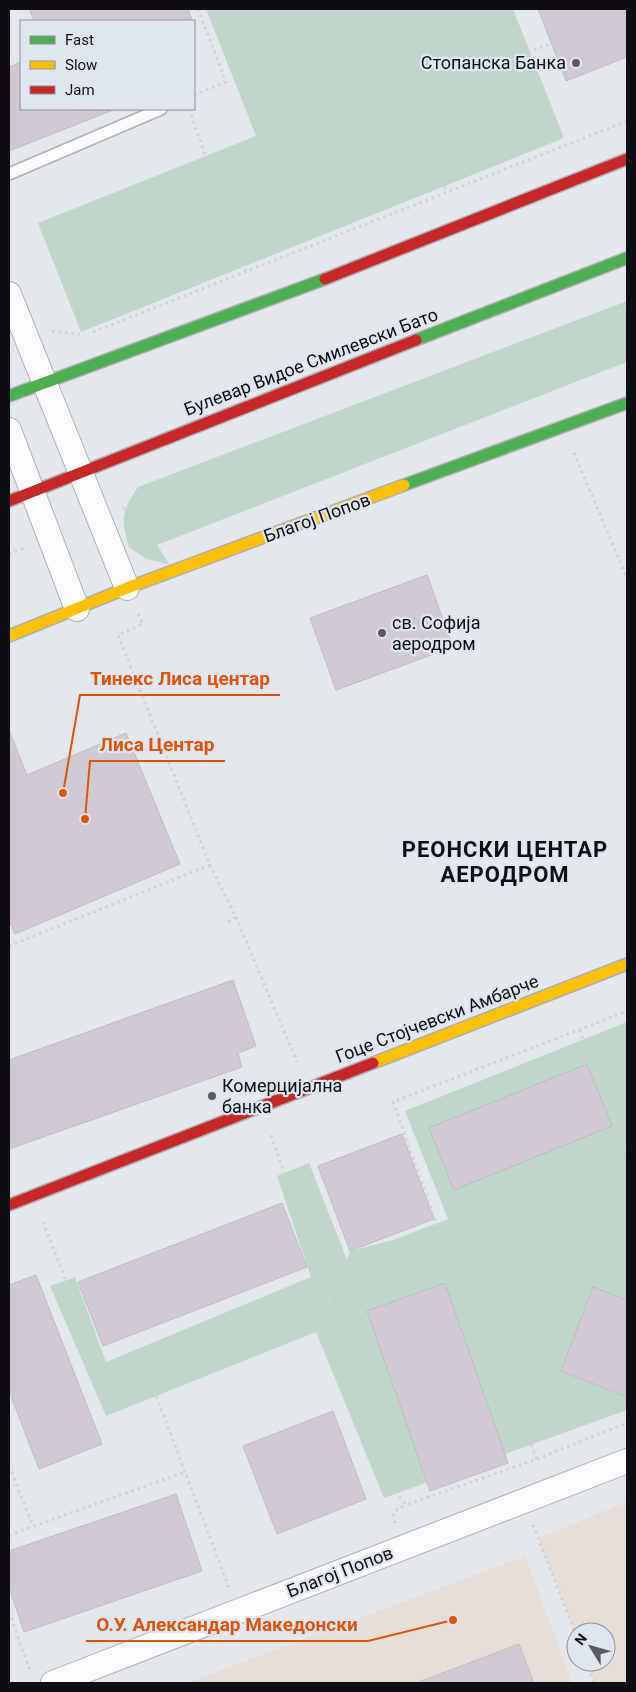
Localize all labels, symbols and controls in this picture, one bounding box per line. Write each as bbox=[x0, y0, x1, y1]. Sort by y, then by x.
legend bbox=[20, 20, 195, 110]
text: Fast bbox=[65, 31, 94, 49]
place label: Стопанска Банка bbox=[421, 52, 566, 73]
text: Slow bbox=[65, 56, 97, 74]
marker: Стопанска Банка bbox=[570, 57, 582, 69]
text: Jam bbox=[65, 81, 95, 99]
street label: Булевар Видое Смилевски Бато bbox=[181, 303, 441, 420]
street label: Благој Попов bbox=[261, 489, 373, 547]
place label: св. Софија аеродром bbox=[392, 612, 480, 654]
marker: св. Софија аеродром bbox=[376, 627, 388, 639]
callout: Тинекс Лиса центар bbox=[80, 661, 280, 695]
text: Тинекс Лиса центар bbox=[90, 667, 270, 690]
callout: Лиса Центар bbox=[90, 727, 225, 761]
text: Лиса Центар bbox=[100, 733, 215, 756]
district label: РЕОНСКИ ЦЕНТАР АЕРОДРОМ bbox=[402, 837, 608, 887]
street label: Гоце Стојчевски Амбарче bbox=[332, 970, 541, 1067]
place label: Комерцијална банка bbox=[222, 1075, 342, 1117]
marker: Комерцијална банка bbox=[206, 1090, 218, 1102]
street label: Благој Попов bbox=[284, 1542, 396, 1601]
callout: О.У. Александар Македонски bbox=[86, 1607, 368, 1641]
text: О.У. Александар Македонски bbox=[96, 1613, 358, 1636]
north arrow bbox=[566, 1622, 616, 1672]
text: N bbox=[571, 1630, 590, 1648]

